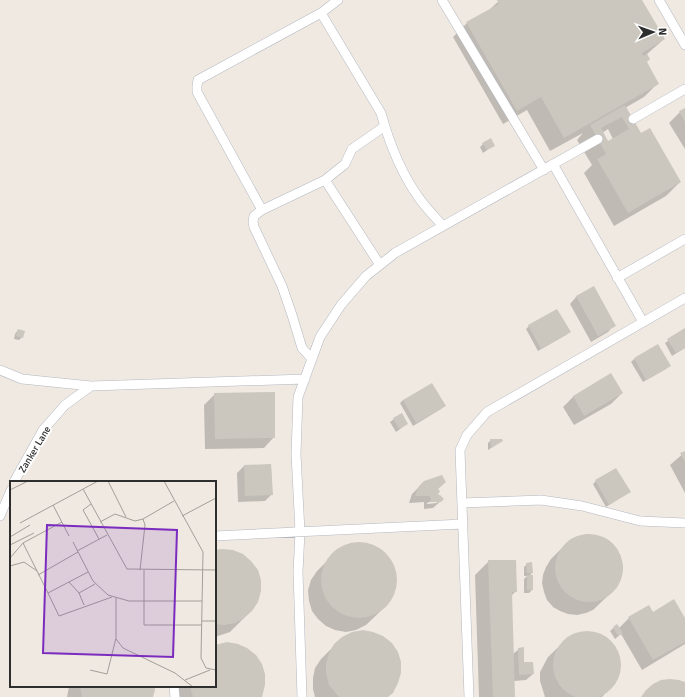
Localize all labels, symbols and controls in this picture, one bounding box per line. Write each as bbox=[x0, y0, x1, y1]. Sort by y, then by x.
north arrow bbox=[633, 12, 673, 52]
text: N bbox=[656, 28, 669, 36]
street label: Zanker Lane bbox=[16, 424, 53, 475]
inset map bbox=[10, 481, 216, 687]

